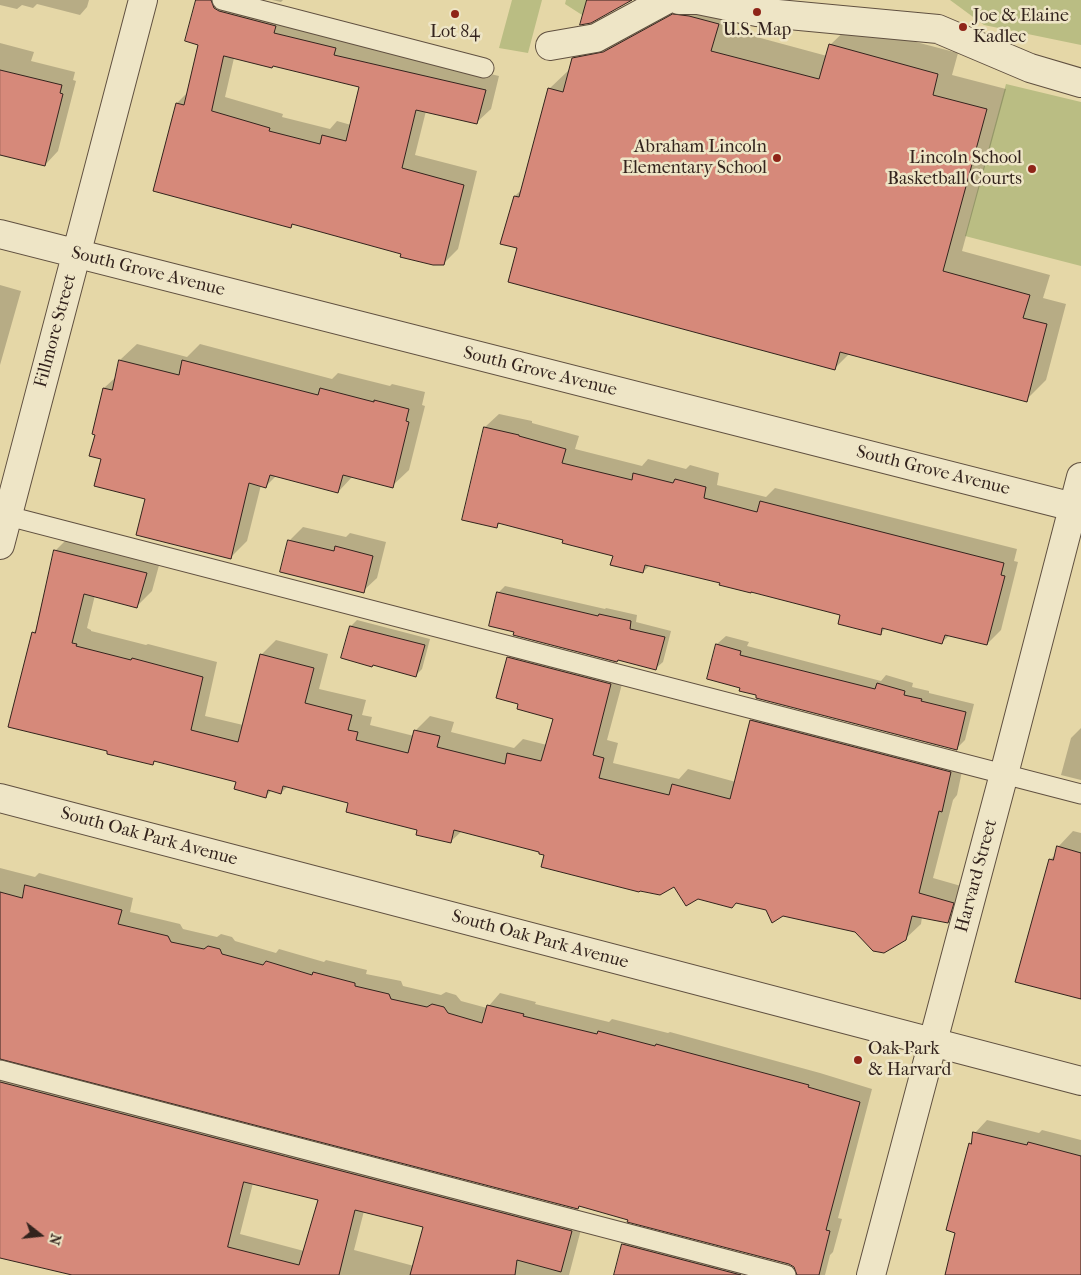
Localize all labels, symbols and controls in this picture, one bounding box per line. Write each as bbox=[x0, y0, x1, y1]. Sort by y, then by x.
marker: U.S. Map bbox=[751, 6, 763, 18]
place label: Joe & Elaine Kadlec bbox=[973, 6, 1069, 48]
marker: Lot 84 bbox=[449, 8, 461, 20]
place label: U.S. Map bbox=[723, 20, 791, 42]
marker: Joe & Elaine Kadlec bbox=[957, 21, 969, 33]
place label: Lot 84 bbox=[430, 22, 480, 44]
place label: Abraham Lincoln Elementary School bbox=[622, 137, 767, 180]
place label: Lincoln School Basketball Courts bbox=[887, 148, 1022, 190]
marker: Abraham Lincoln Elementary School bbox=[771, 152, 783, 164]
marker: Lincoln School Basketball Courts bbox=[1026, 163, 1038, 175]
street label: South Grove Avenue bbox=[69, 242, 227, 302]
street label: Fillmore Street bbox=[30, 272, 82, 390]
street label: South Grove Avenue bbox=[461, 342, 619, 402]
street label: South Grove Avenue bbox=[854, 441, 1012, 501]
street label: South Oak Park Avenue bbox=[58, 803, 240, 871]
street label: Harvard Street bbox=[952, 817, 1002, 935]
street label: South Oak Park Avenue bbox=[449, 906, 631, 974]
place label: Oak Park & Harvard bbox=[868, 1039, 951, 1082]
marker: Oak Park & Harvard bbox=[852, 1054, 864, 1066]
north arrow bbox=[15, 1210, 65, 1260]
text: N bbox=[45, 1232, 65, 1247]

